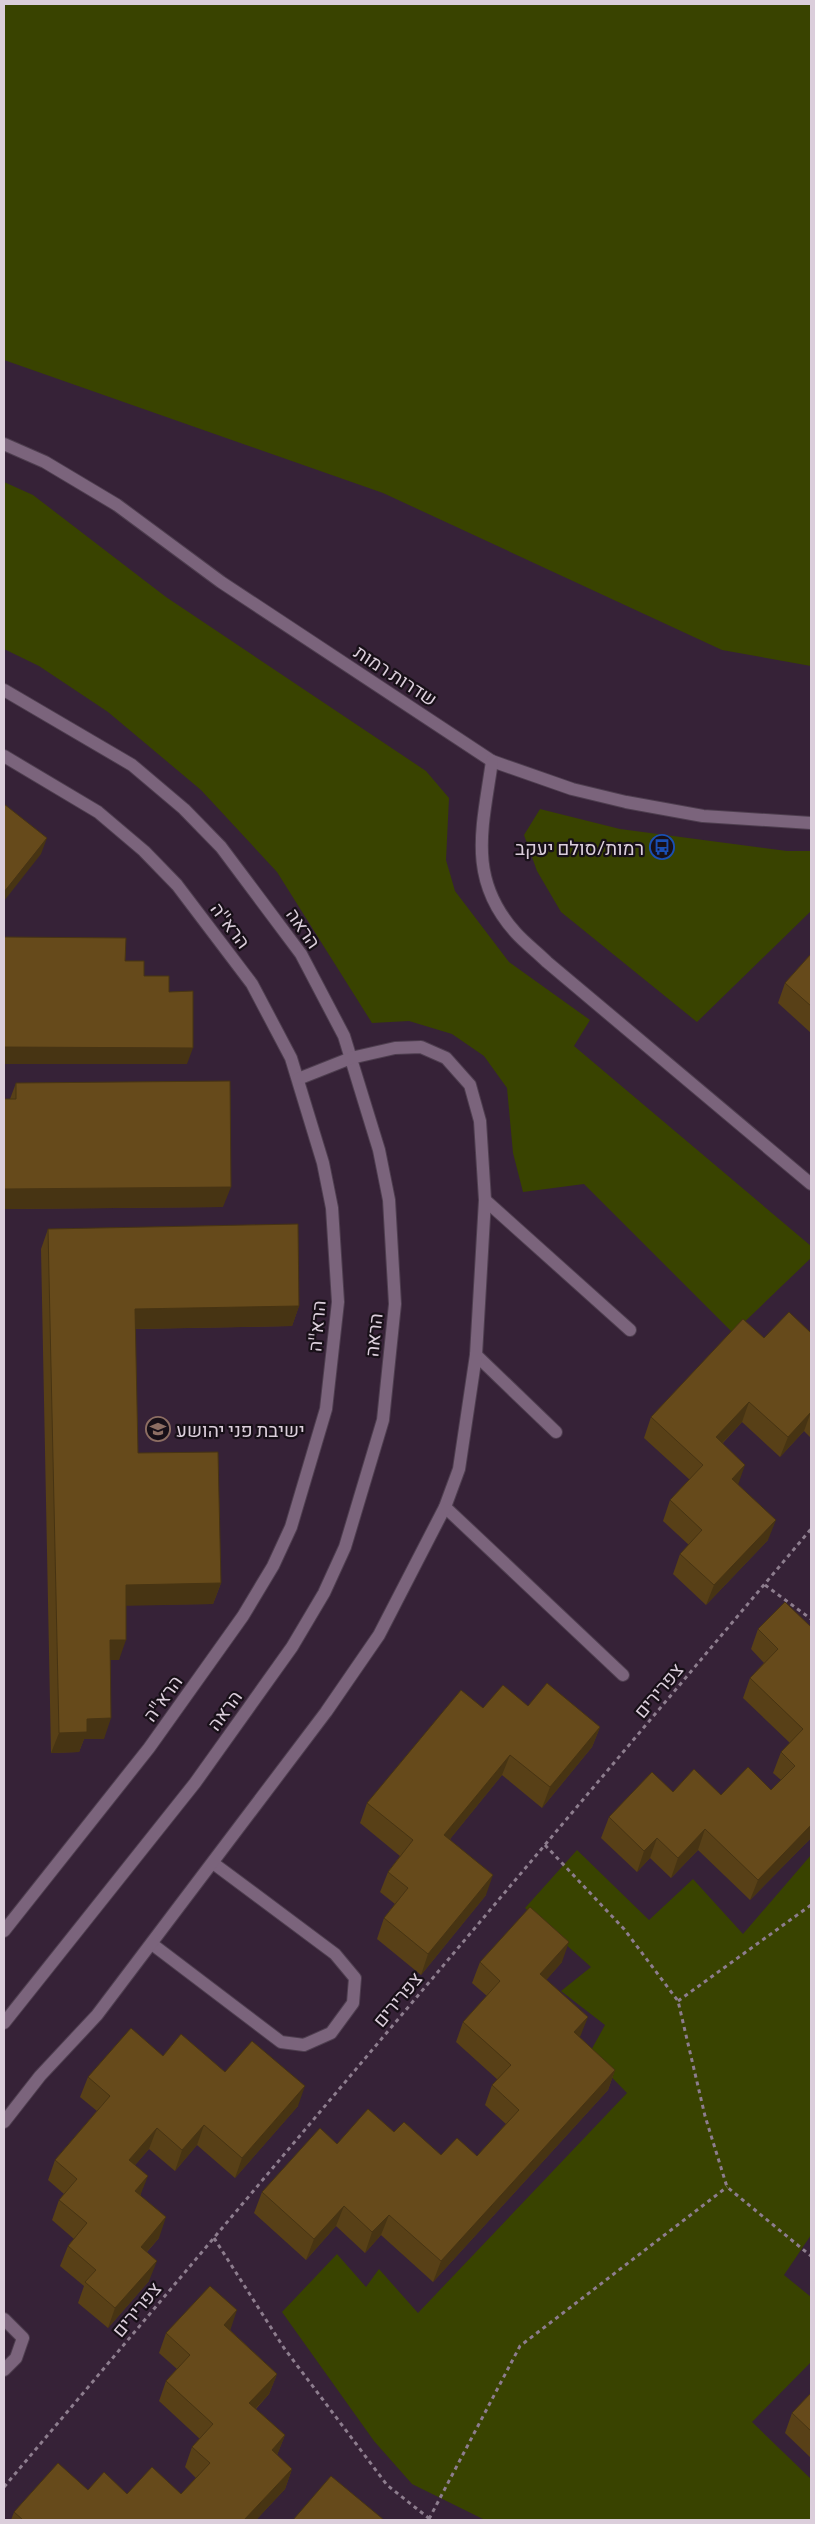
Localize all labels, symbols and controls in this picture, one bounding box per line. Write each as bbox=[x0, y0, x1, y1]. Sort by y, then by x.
street label: שדרות רמות bbox=[350, 640, 442, 710]
bus stop icon: רמות/סולם יעקב bbox=[649, 834, 675, 860]
place label: רמות/סולם יעקב bbox=[515, 836, 644, 859]
street label: הרא''ה bbox=[206, 898, 256, 952]
street label: הראה bbox=[282, 903, 326, 953]
street label: הרא''ה bbox=[302, 1299, 330, 1353]
street label: הראה bbox=[359, 1312, 387, 1358]
school or university icon: ישיבת פני יהושע bbox=[145, 1416, 171, 1442]
place label: ישיבת פני יהושע bbox=[176, 1418, 305, 1441]
street label: צפרירים bbox=[628, 1658, 688, 1722]
street label: הרא''ה bbox=[138, 1670, 186, 1726]
street label: הראה bbox=[202, 1685, 246, 1735]
street label: צפרירים bbox=[367, 1967, 427, 2031]
street label: צפרירים bbox=[106, 2277, 166, 2341]

